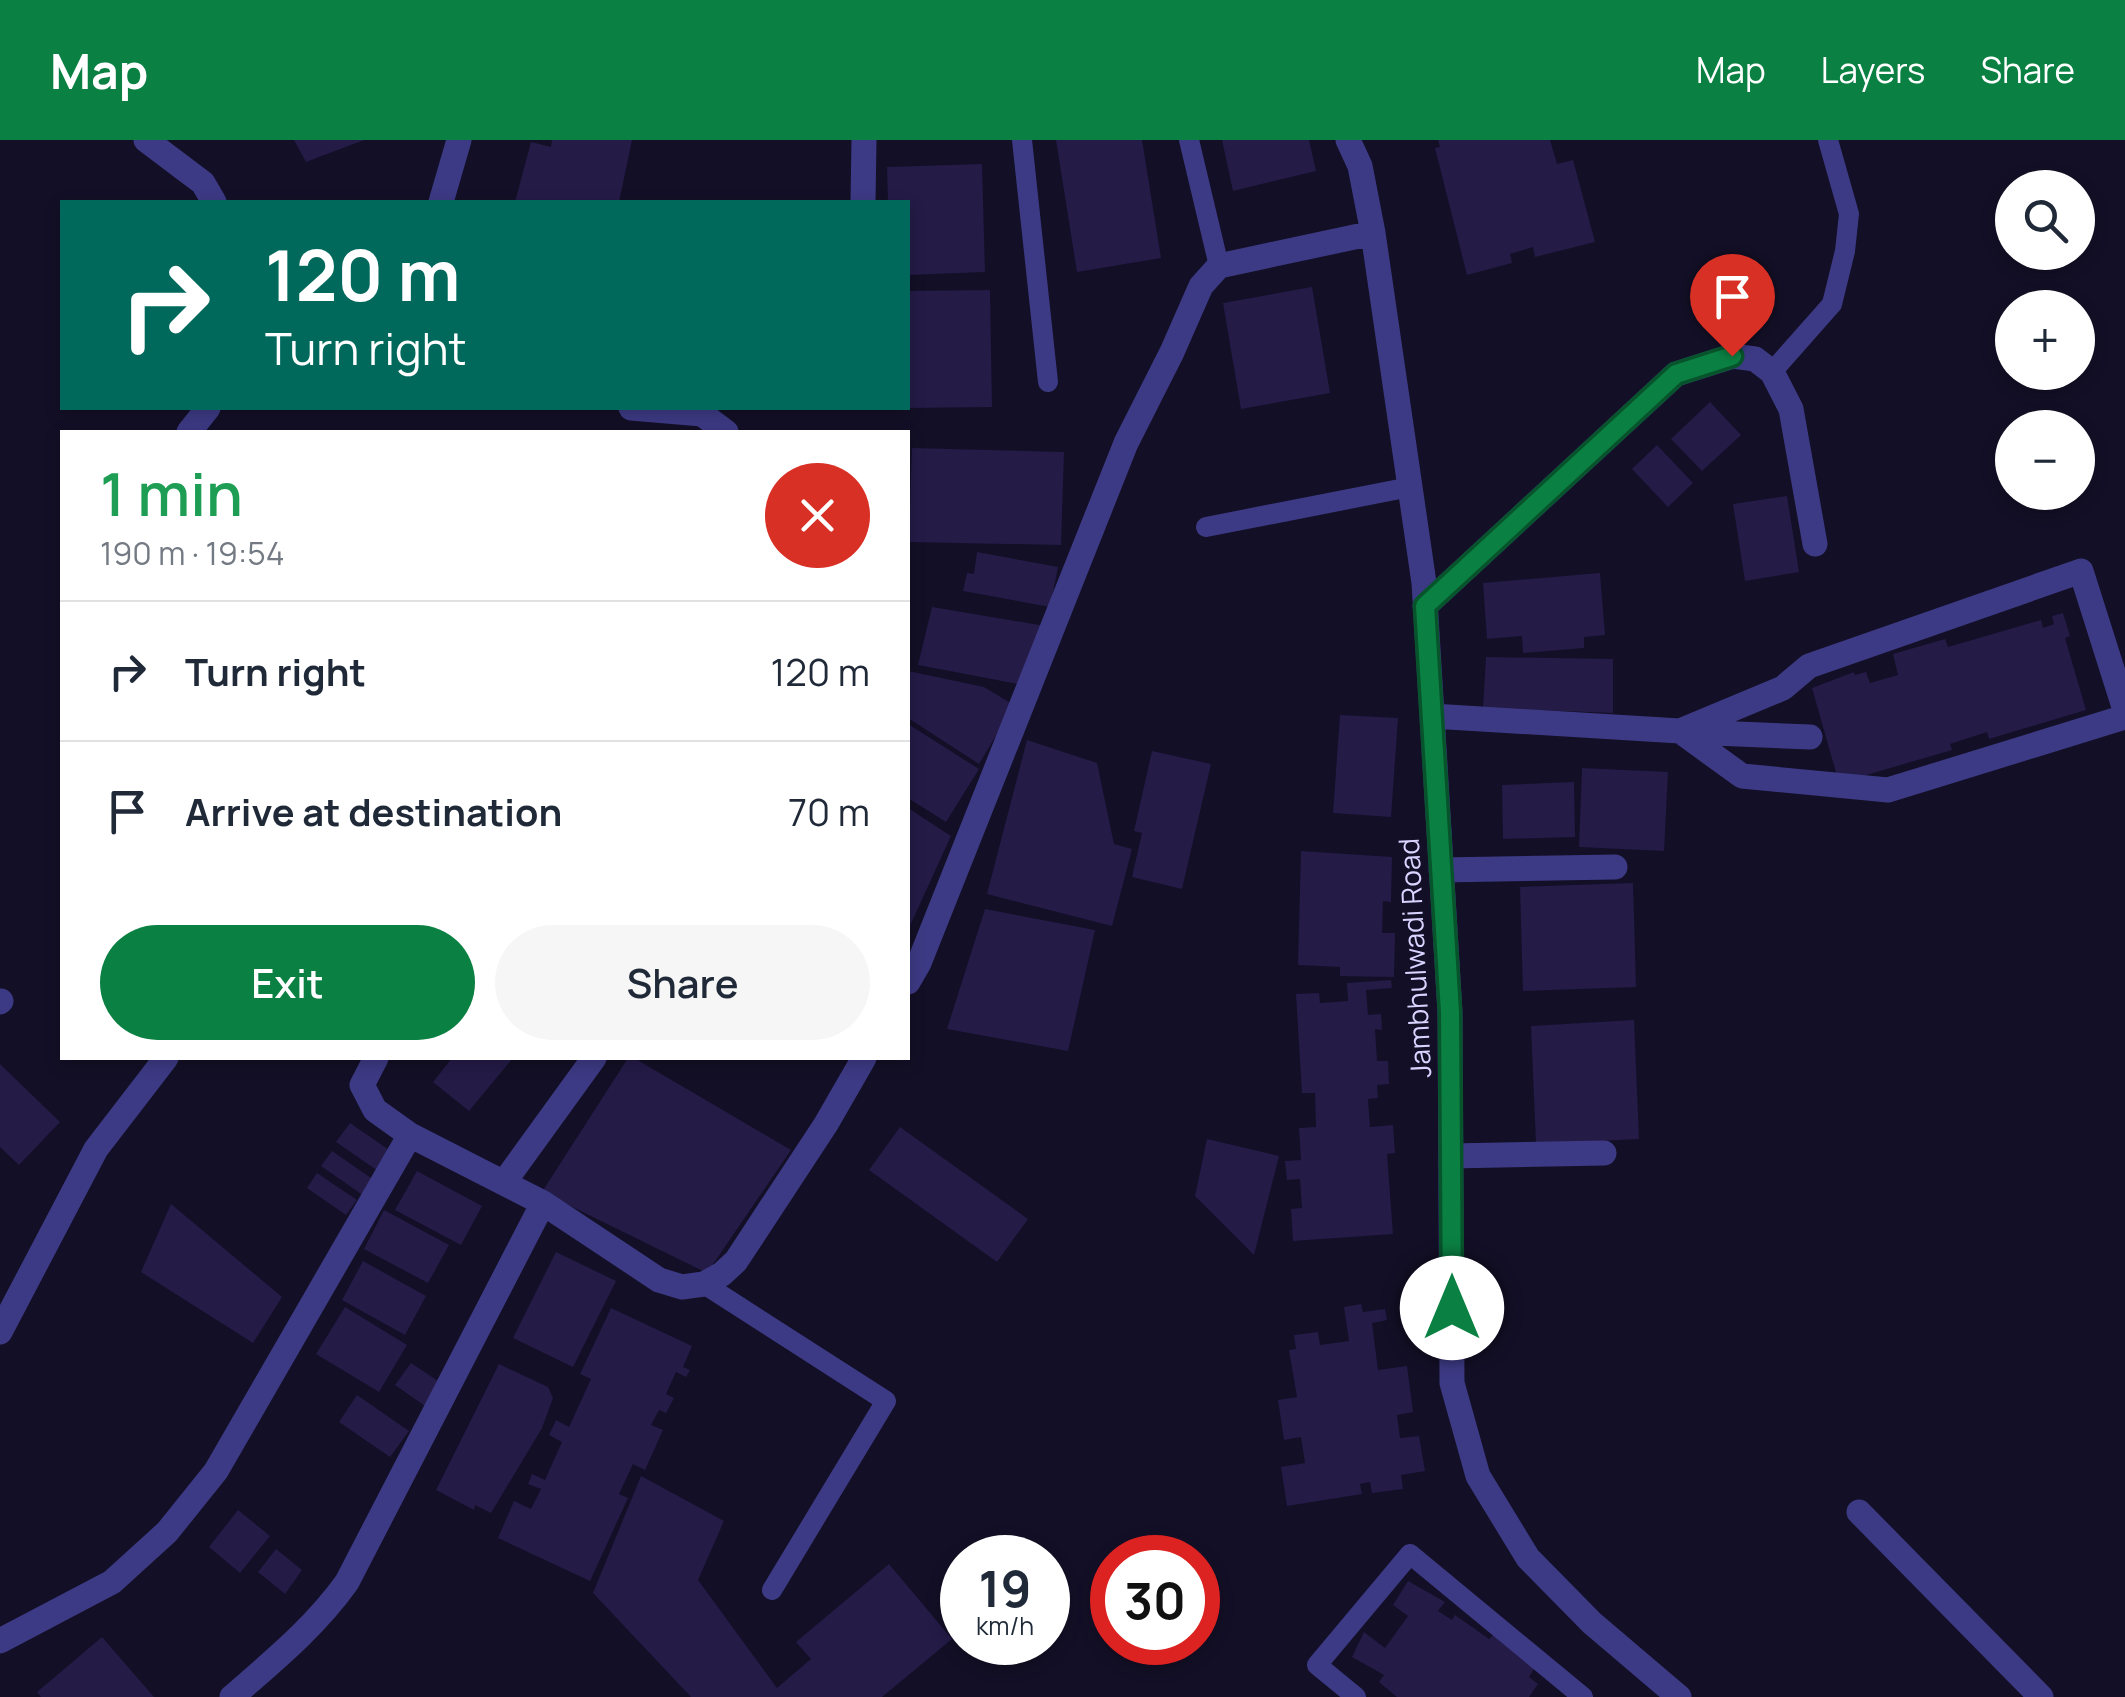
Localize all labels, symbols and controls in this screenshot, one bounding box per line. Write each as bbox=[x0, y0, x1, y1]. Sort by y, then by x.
text: Map bbox=[50, 38, 148, 103]
text: Map bbox=[1696, 46, 1766, 94]
text: Layers bbox=[1821, 46, 1925, 94]
text: Share bbox=[1980, 46, 2075, 94]
map controls bbox=[1995, 170, 2095, 510]
button: search bbox=[1995, 170, 2095, 270]
text: 120 m bbox=[265, 226, 460, 322]
icon: right bbox=[100, 240, 230, 370]
pin bbox=[1690, 254, 1775, 357]
icon: arrive bbox=[1705, 269, 1760, 324]
button: + bbox=[1995, 290, 2095, 390]
text: Turn right bbox=[265, 317, 466, 379]
button: − bbox=[1995, 410, 2095, 510]
text: 1 min bbox=[100, 452, 243, 534]
button: close bbox=[765, 463, 870, 568]
text: 190 m · 19:54 bbox=[100, 531, 285, 575]
icon: right bbox=[100, 644, 155, 699]
text: Turn right bbox=[185, 645, 366, 697]
text: 120 m bbox=[771, 645, 870, 697]
icon: arrive bbox=[100, 784, 155, 839]
text: Arrive at destination bbox=[185, 785, 562, 837]
text: 70 m bbox=[788, 785, 870, 837]
street label: Jambhulwadi Road bbox=[1389, 837, 1439, 1079]
button: Exit bbox=[100, 925, 475, 1040]
button: Share bbox=[495, 925, 870, 1040]
position arrow bbox=[1400, 1256, 1504, 1360]
speed limit sign: 30 bbox=[1090, 1535, 1220, 1665]
text: 19 bbox=[979, 1554, 1031, 1622]
text: km/h bbox=[976, 1608, 1034, 1643]

